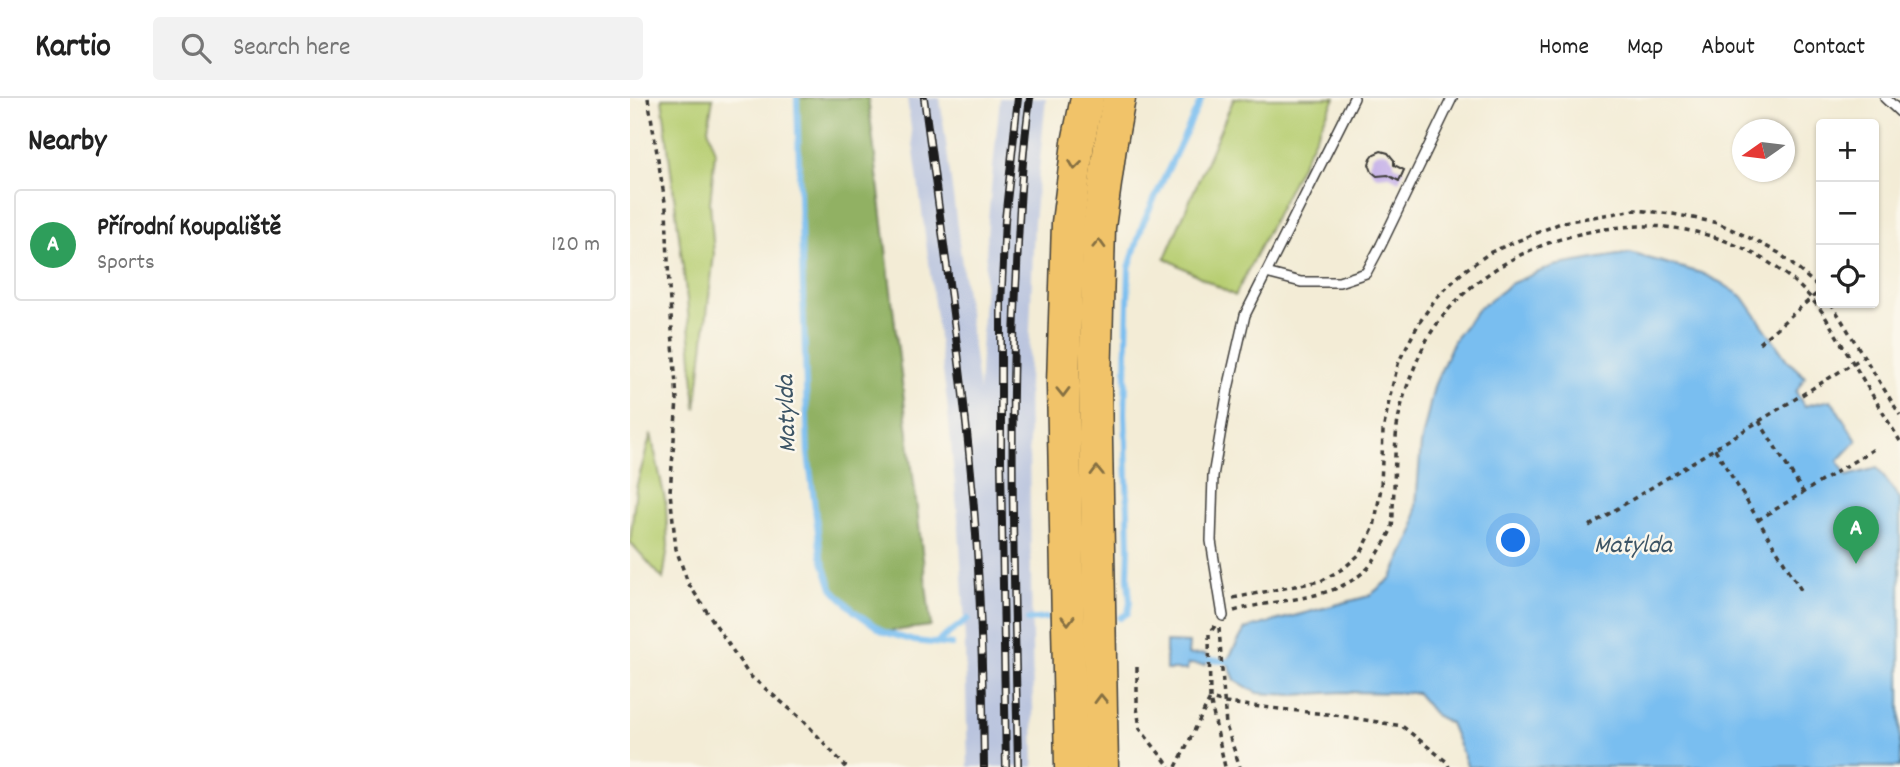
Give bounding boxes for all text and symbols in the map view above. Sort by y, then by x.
search box [153,17,643,80]
text: Kartio [35,25,111,72]
icon: search [177,29,215,67]
text: Search here [233,30,350,67]
text: Home [1539,31,1589,65]
text: Map [1627,31,1663,65]
text: About [1701,31,1755,65]
text: Contact [1793,31,1865,65]
north arrow [1732,119,1795,182]
map controls [1816,119,1879,308]
button: + [1816,119,1879,182]
text: Nearby [28,122,106,165]
one-way arrow [1068,159,1083,171]
button: − [1816,182,1879,245]
text: Přírodní Koupaliště [97,210,281,247]
text: A [47,229,59,262]
text: 120 m [551,229,600,262]
one-way arrow [1091,238,1106,249]
button: locate [1816,245,1879,308]
text: Sports [97,247,155,280]
water label: Matylda [768,373,808,454]
one-way arrow [1056,387,1071,398]
one-way arrow [1089,466,1104,477]
pin: A [1833,506,1879,564]
your location [1496,523,1530,557]
water label: Matylda [1594,528,1674,565]
one-way arrow [1060,615,1076,625]
one-way arrow [1093,693,1109,704]

